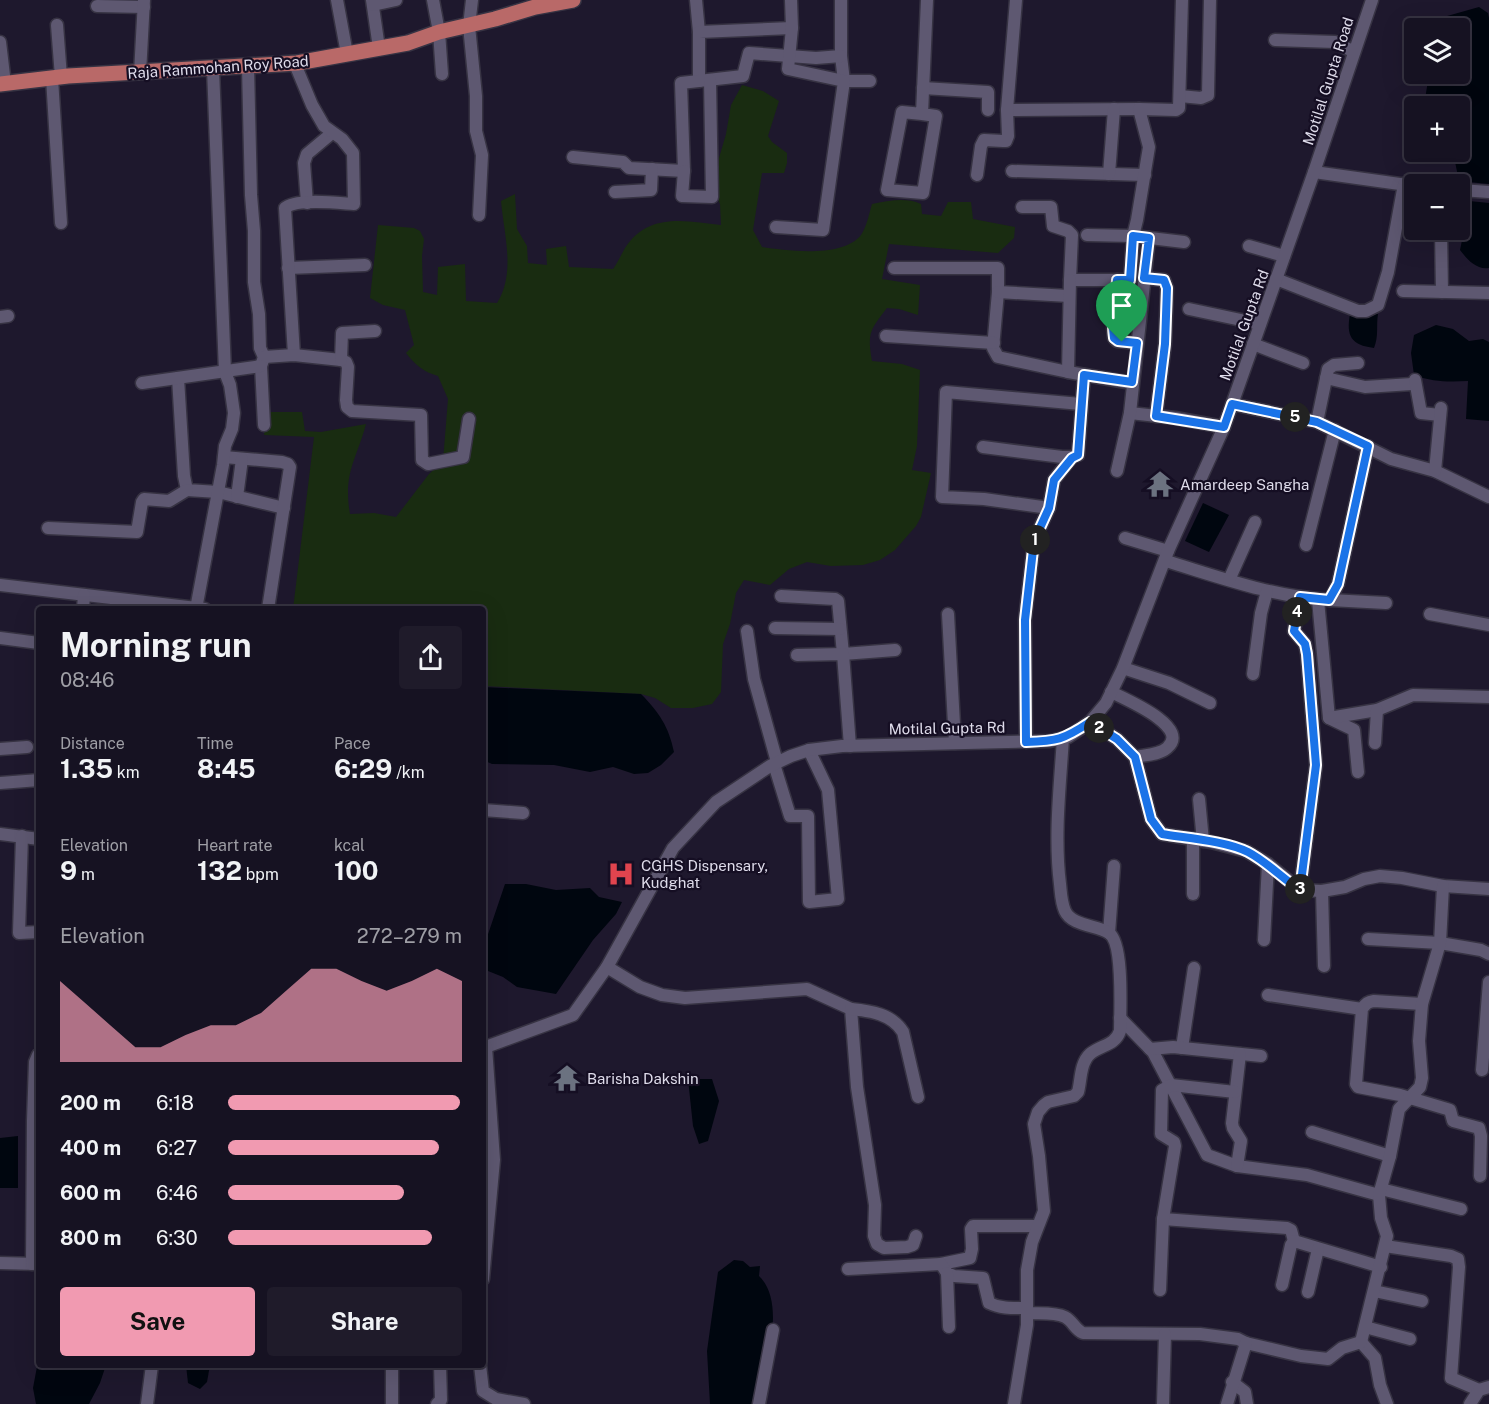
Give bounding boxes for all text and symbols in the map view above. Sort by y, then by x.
street label: Motilal Gupta Road [1299,15,1357,147]
map controls [1404,18,1470,240]
button: layers [1404,18,1470,84]
street label: Raja Rammohan Roy Road [127,52,309,82]
button: + [1404,96,1470,162]
button: − [1404,174,1470,240]
street label: Motilal Gupta Rd [1216,267,1272,383]
pin [1096,280,1147,342]
icon: arrive [1105,289,1138,322]
pin: 5 [1280,402,1310,432]
text: 5 [1290,407,1300,426]
temple icon: Amardeep Sangha [1145,469,1175,499]
place label: Amardeep Sangha [1180,476,1309,493]
pin: 1 [1020,525,1050,555]
text: 1 [1032,530,1038,549]
pin: 4 [1282,597,1312,627]
text: 4 [1292,602,1302,621]
text: Morning run [60,626,252,664]
button: share [399,626,462,689]
text: 08:46 [60,668,114,692]
pin: 2 [1084,713,1114,743]
street label: Motilal Gupta Rd [888,718,1006,738]
text: 2 [1094,718,1104,737]
text: Distance [60,734,125,753]
text: Time [197,734,233,753]
text: Pace [334,734,371,753]
text: 1.35 [60,753,113,784]
text: 8:45 [197,753,256,784]
text: 6:29 [334,753,392,784]
text: km [113,763,140,782]
text: /km [392,763,425,782]
text: Elevation [60,836,128,855]
text: Heart rate [197,836,273,855]
text: kcal [334,836,365,855]
text: 9 [60,855,77,886]
text: 132 [197,855,242,886]
text: 100 [334,855,379,886]
place label: CGHS Dispensary, Kudghat [641,857,768,891]
hospital icon: CGHS Dispensary, Kudghat [606,859,636,889]
text: m [77,865,95,884]
text: bpm [242,865,279,884]
pin: 3 [1285,874,1315,904]
text: 3 [1295,879,1305,898]
text: Elevation [60,924,145,948]
text: 272–279 m [357,924,462,948]
temple icon: Barisha Dakshin [552,1063,582,1093]
place label: Barisha Dakshin [587,1070,699,1087]
text: 200 m [60,1091,121,1115]
text: 6:18 [156,1091,194,1115]
text: 400 m [60,1136,121,1160]
text: 6:27 [156,1136,197,1160]
text: 600 m [60,1181,121,1205]
text: 6:46 [156,1181,198,1205]
text: 800 m [60,1226,122,1250]
text: 6:30 [156,1226,198,1250]
button: Save [60,1287,255,1356]
button: Share [267,1287,462,1356]

